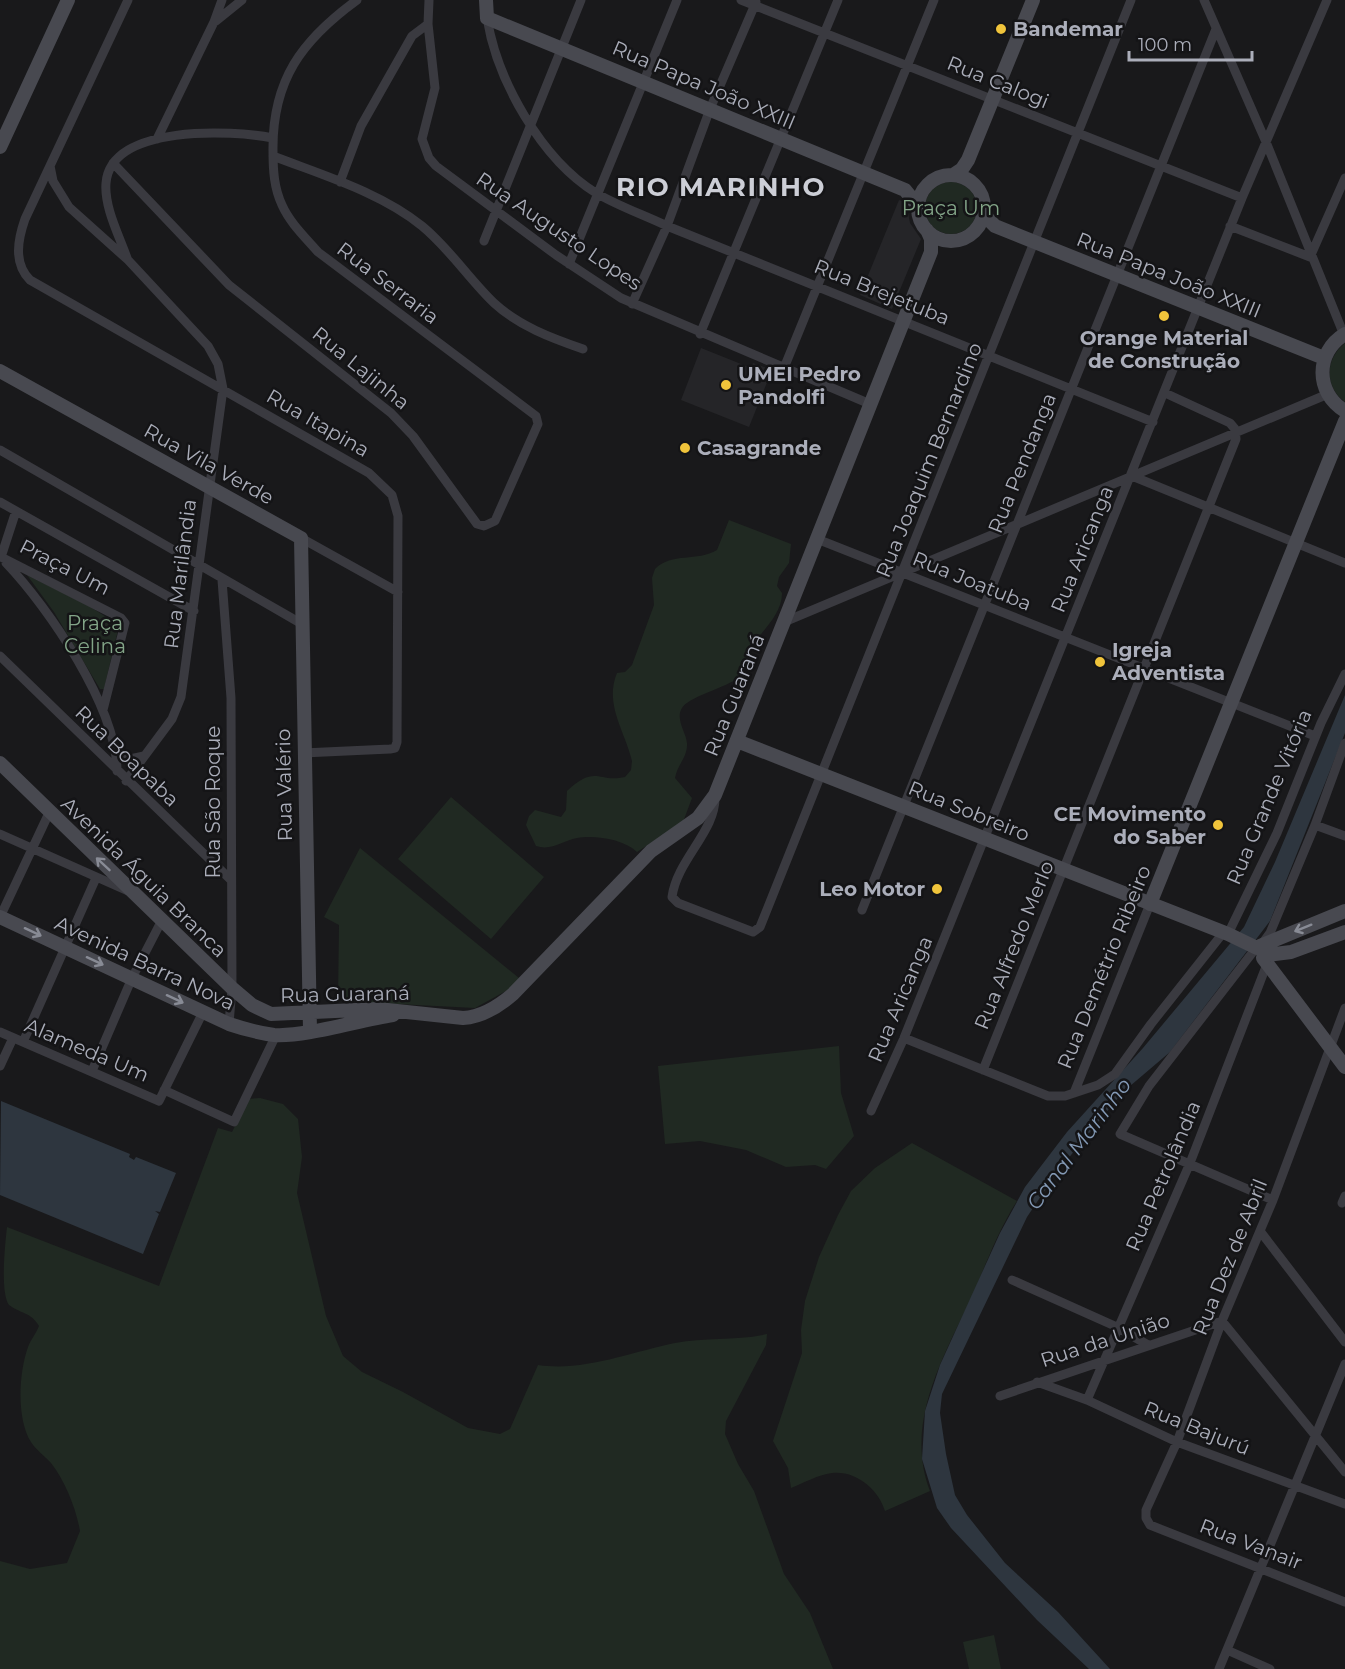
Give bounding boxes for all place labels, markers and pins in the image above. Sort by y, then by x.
place label: Bandemar [1013,17,1123,41]
marker: Bandemar [994,22,1008,36]
marker: Orange Material de Construção [1157,309,1171,323]
place label: Orange Material de Construção [1080,326,1248,373]
place label: UMEI Pedro Pandolfi [738,362,861,409]
marker: UMEI Pedro Pandolfi [719,378,733,392]
place label: Casagrande [697,436,821,460]
marker: Casagrande [678,441,692,455]
place label: Igreja Adventista [1111,638,1225,685]
marker: Igreja Adventista [1093,655,1107,669]
place label: CE Movimento do Saber [1054,802,1206,849]
marker: CE Movimento do Saber [1211,818,1225,832]
place label: Leo Motor [819,877,925,901]
marker: Leo Motor [930,882,944,896]

